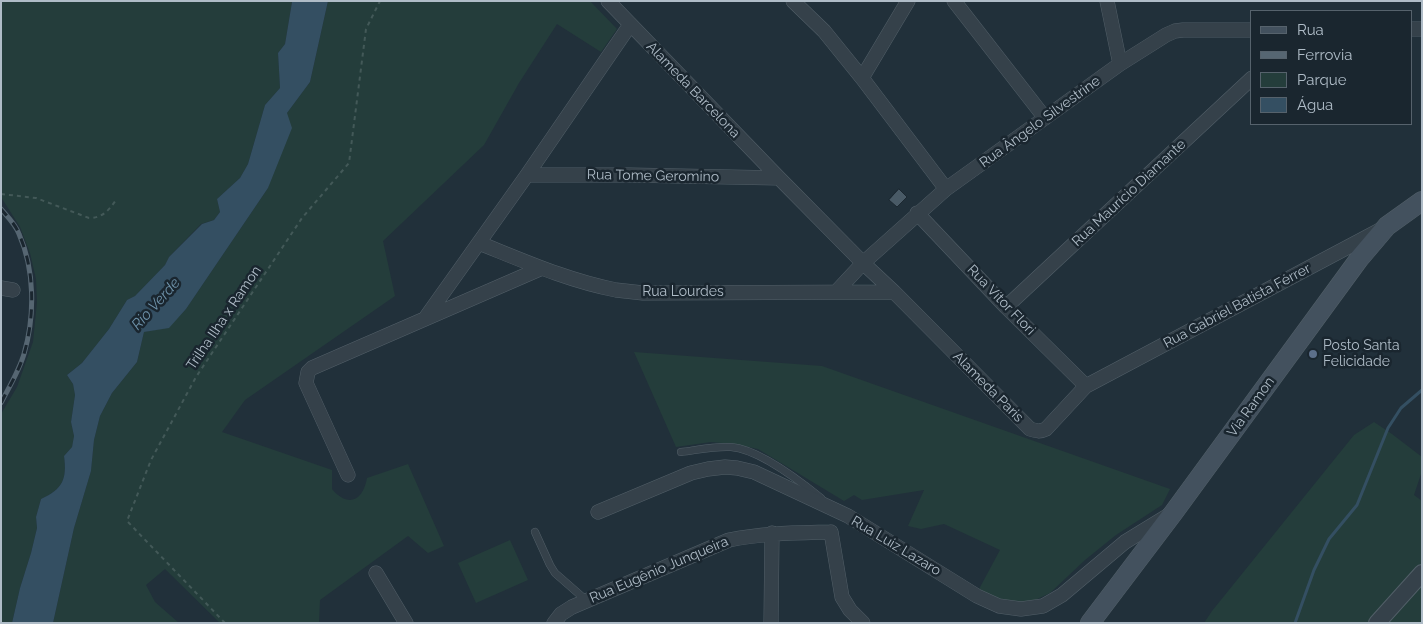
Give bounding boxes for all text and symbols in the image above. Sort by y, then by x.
legend [1250,10,1413,125]
text: Rua [1297,21,1324,39]
street label: Alameda Barcelona [643,38,743,142]
text: Ferrovia [1297,46,1353,64]
text: Parque [1297,71,1346,89]
street label: Rua Ângelo Silvestrine [976,73,1104,171]
text: Água [1297,96,1333,114]
street label: Rua Maurício Diamante [1069,136,1189,250]
street label: Rua Tome Geromino [587,166,719,186]
street label: Rua Gabriel Batista Férrer [1160,260,1314,352]
street label: Rua Vítor Flori [963,261,1039,339]
street label: Trilha Ilha x Ramon [183,263,265,373]
water label: Rio Verde [128,274,184,334]
street label: Rua Lourdes [642,284,724,300]
place label: Posto Santa Felicidade [1323,338,1400,371]
street label: Alameda Paris [949,348,1027,426]
marker: Posto Santa Felicidade [1307,348,1319,360]
street label: Via Ramon [1224,374,1278,440]
street label: Rua Luiz Lazaro [848,513,944,579]
street label: Rua Eugênio Junqueira [587,533,731,607]

